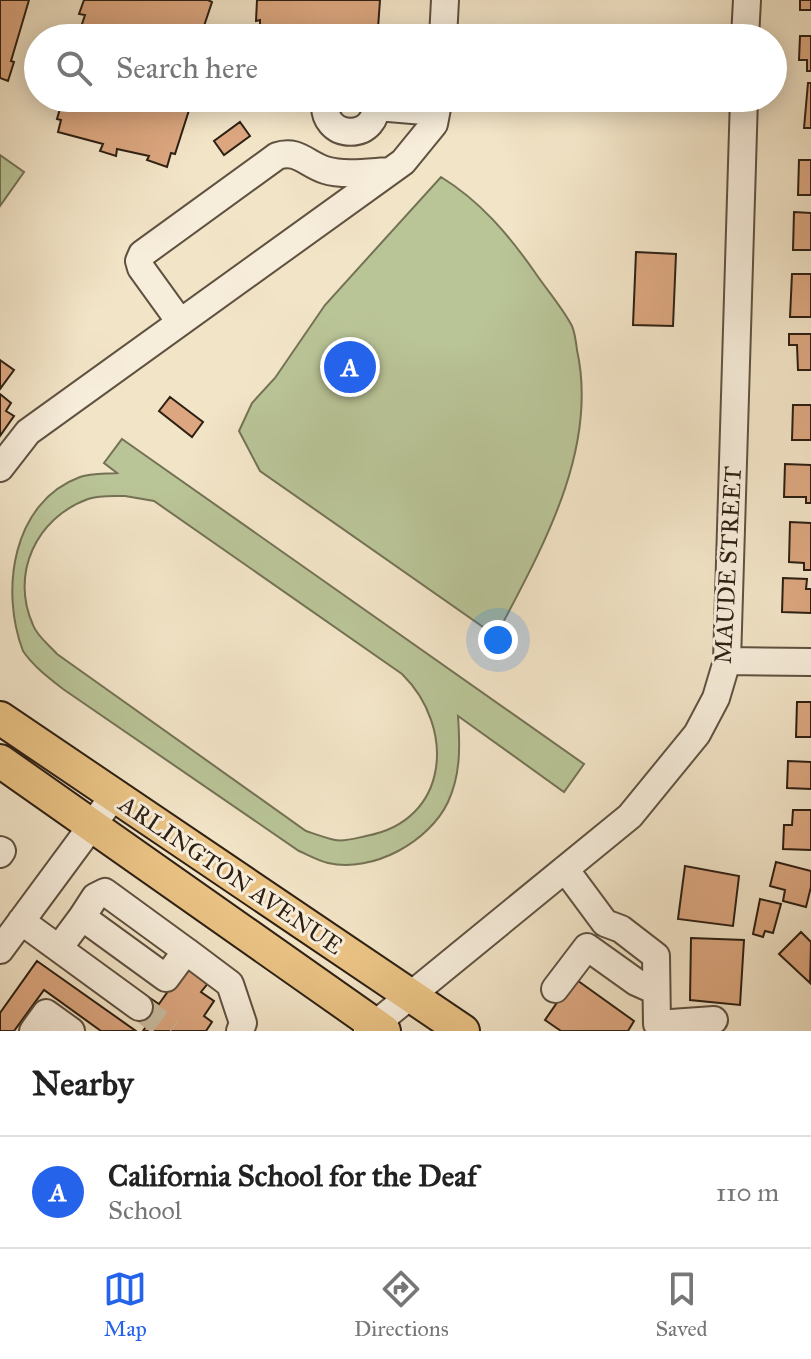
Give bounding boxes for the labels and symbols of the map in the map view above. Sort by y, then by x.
pin: A [324,337,376,397]
street label: MAUDE STREET [708,465,748,665]
your location [478,620,518,660]
street label: ARLINGTON AVENUE [113,788,349,961]

